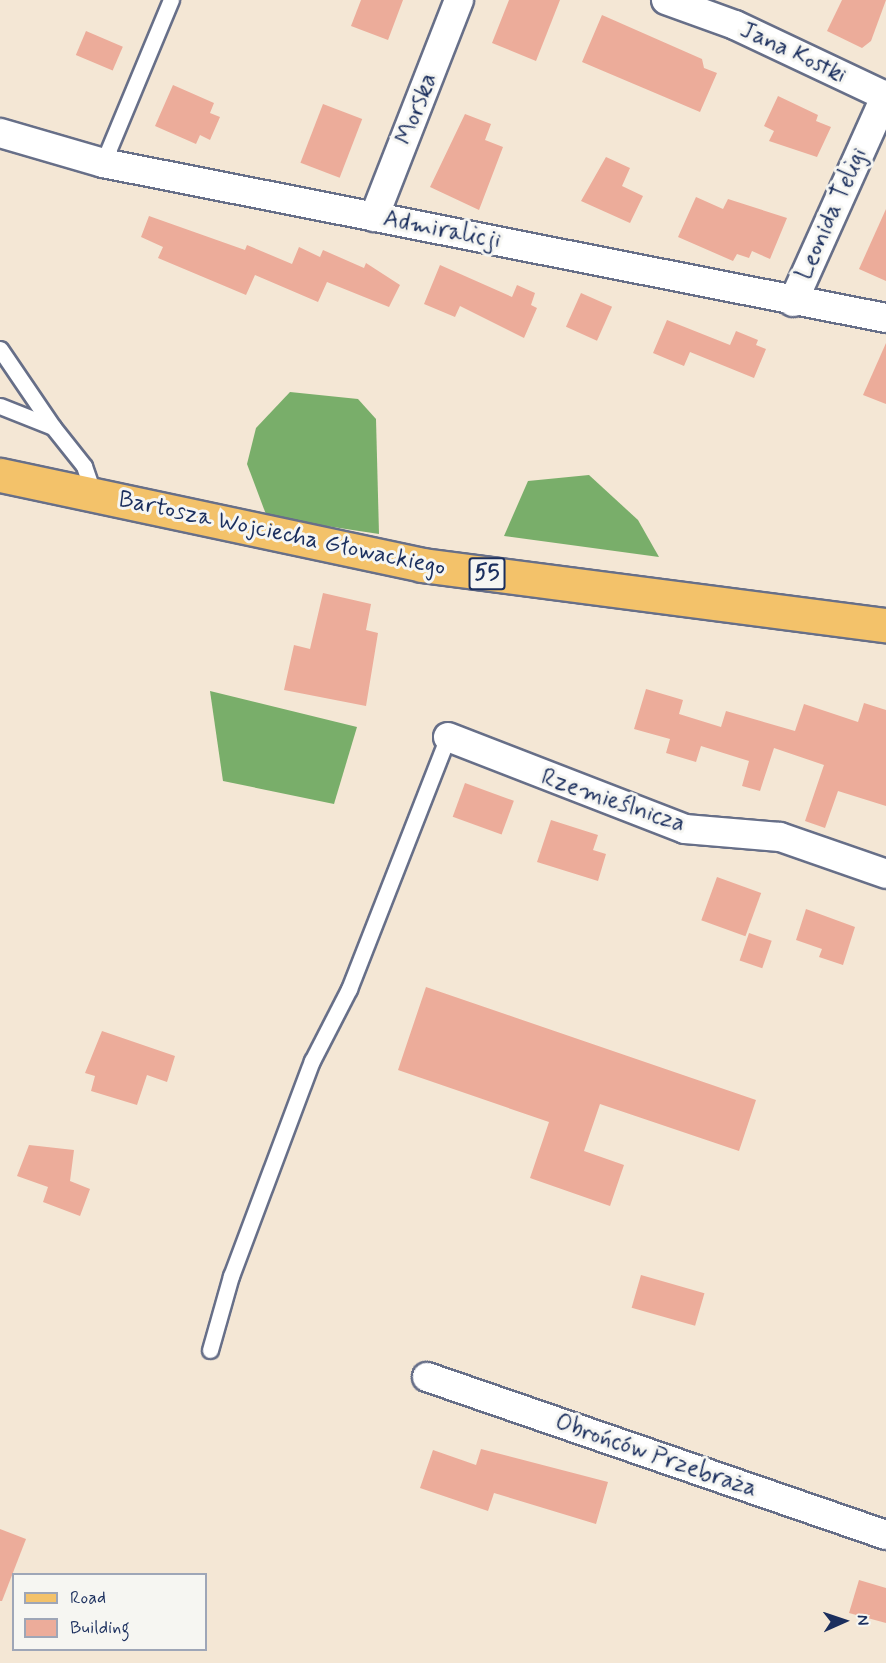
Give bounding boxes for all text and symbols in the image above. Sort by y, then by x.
street label: Jana Kostki [733,15,853,91]
street label: Morska [390,69,444,149]
street label: Leonida Teligi [791,145,873,283]
street label: Admiralicji [381,204,503,256]
street label: Bartosza Wojciecha Głowackiego [115,485,449,583]
road number: 55 [468,555,506,593]
street label: Rzemieślnicza [537,763,689,839]
street label: Obrońców Przebraża [553,1409,759,1503]
legend [12,1573,207,1651]
text: Road [70,1586,106,1610]
north arrow [814,1591,874,1651]
text: N [852,1614,873,1626]
text: Building [70,1616,130,1640]

